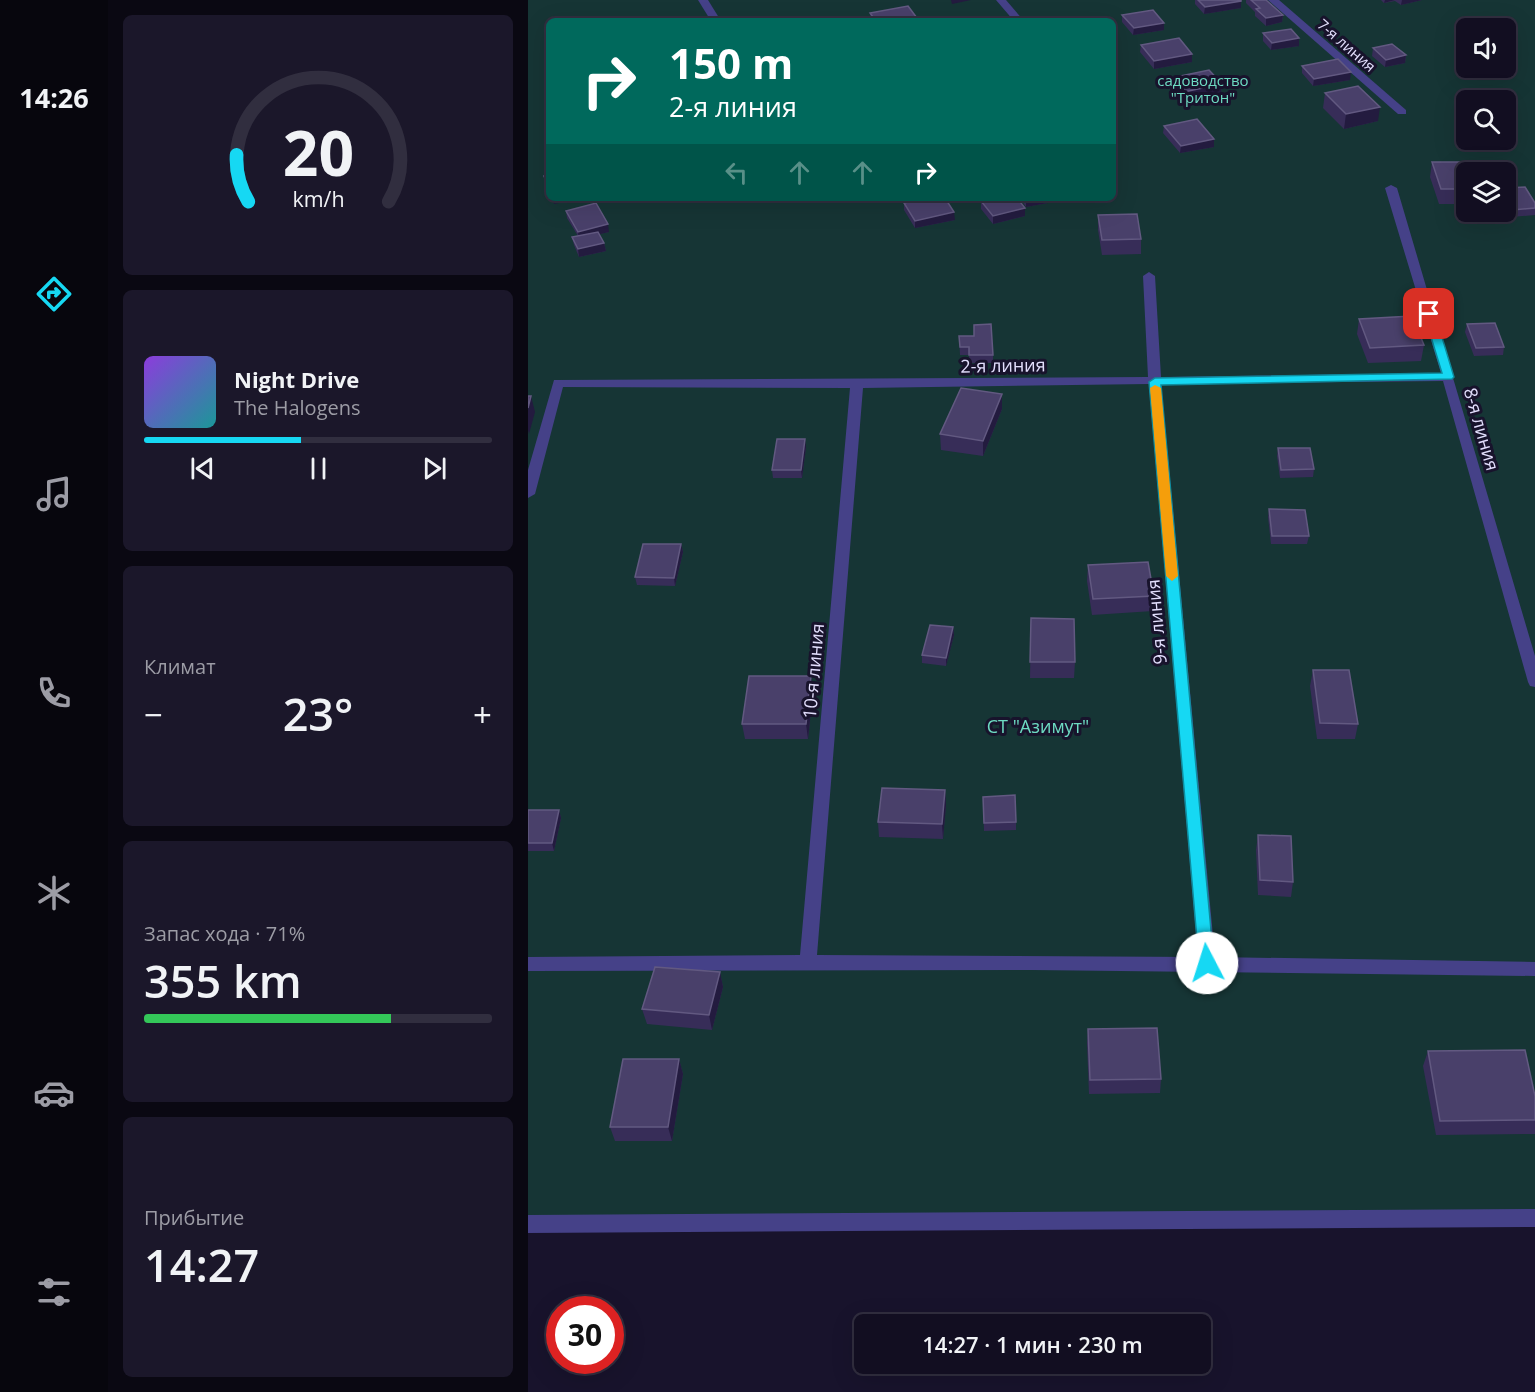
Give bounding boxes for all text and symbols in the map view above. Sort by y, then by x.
street label: 7-я линия [1314,14,1380,76]
map controls [1456,18,1516,222]
button: sound [1456,18,1516,78]
text: 150 m [669,34,793,91]
icon: right [570,42,648,120]
park label: садоводство "Тритон" [1157,70,1249,107]
text: 14:26 [19,79,89,116]
text: 2-я линия [669,88,797,125]
button: search [1456,90,1516,150]
text: 20 [282,109,354,194]
icon: left [720,156,753,189]
icon: ahead [783,156,816,189]
icon: ahead [846,156,879,189]
icon: right [909,156,942,189]
button: layers [1456,162,1516,222]
text: km/h [292,185,344,214]
icon: directions [33,273,75,315]
pin [1403,288,1454,339]
icon: arrive [1412,297,1445,330]
street label: 2-я линия [960,352,1046,378]
text: Night Drive [234,364,359,394]
street label: 8-я линия [1459,385,1505,473]
text: The Halogens [234,394,361,421]
icon: previous [186,452,219,485]
icon: pause [302,452,335,485]
icon: next [418,452,451,485]
icon: music [33,473,75,515]
street label: 9-я линия [1140,578,1172,666]
street label: 10-я линия [797,622,829,720]
text: Климат [144,653,216,680]
icon: phone [33,672,75,714]
text: 23° [283,683,353,744]
text: − [144,692,163,737]
text: + [473,692,492,737]
park label: СТ "Азимут" [987,714,1089,738]
icon: climate [33,872,75,914]
text: Запас хода · 71% [144,920,305,947]
position arrow [1175,931,1239,995]
text: 355 km [144,950,302,1011]
icon: car [33,1072,75,1114]
text: Прибытие [144,1204,244,1231]
text: 14:27 [144,1234,259,1295]
icon: filters [33,1271,75,1313]
speed limit sign: 30 [546,1296,624,1374]
text: 14:27 · 1 мин · 230 m [922,1329,1143,1359]

